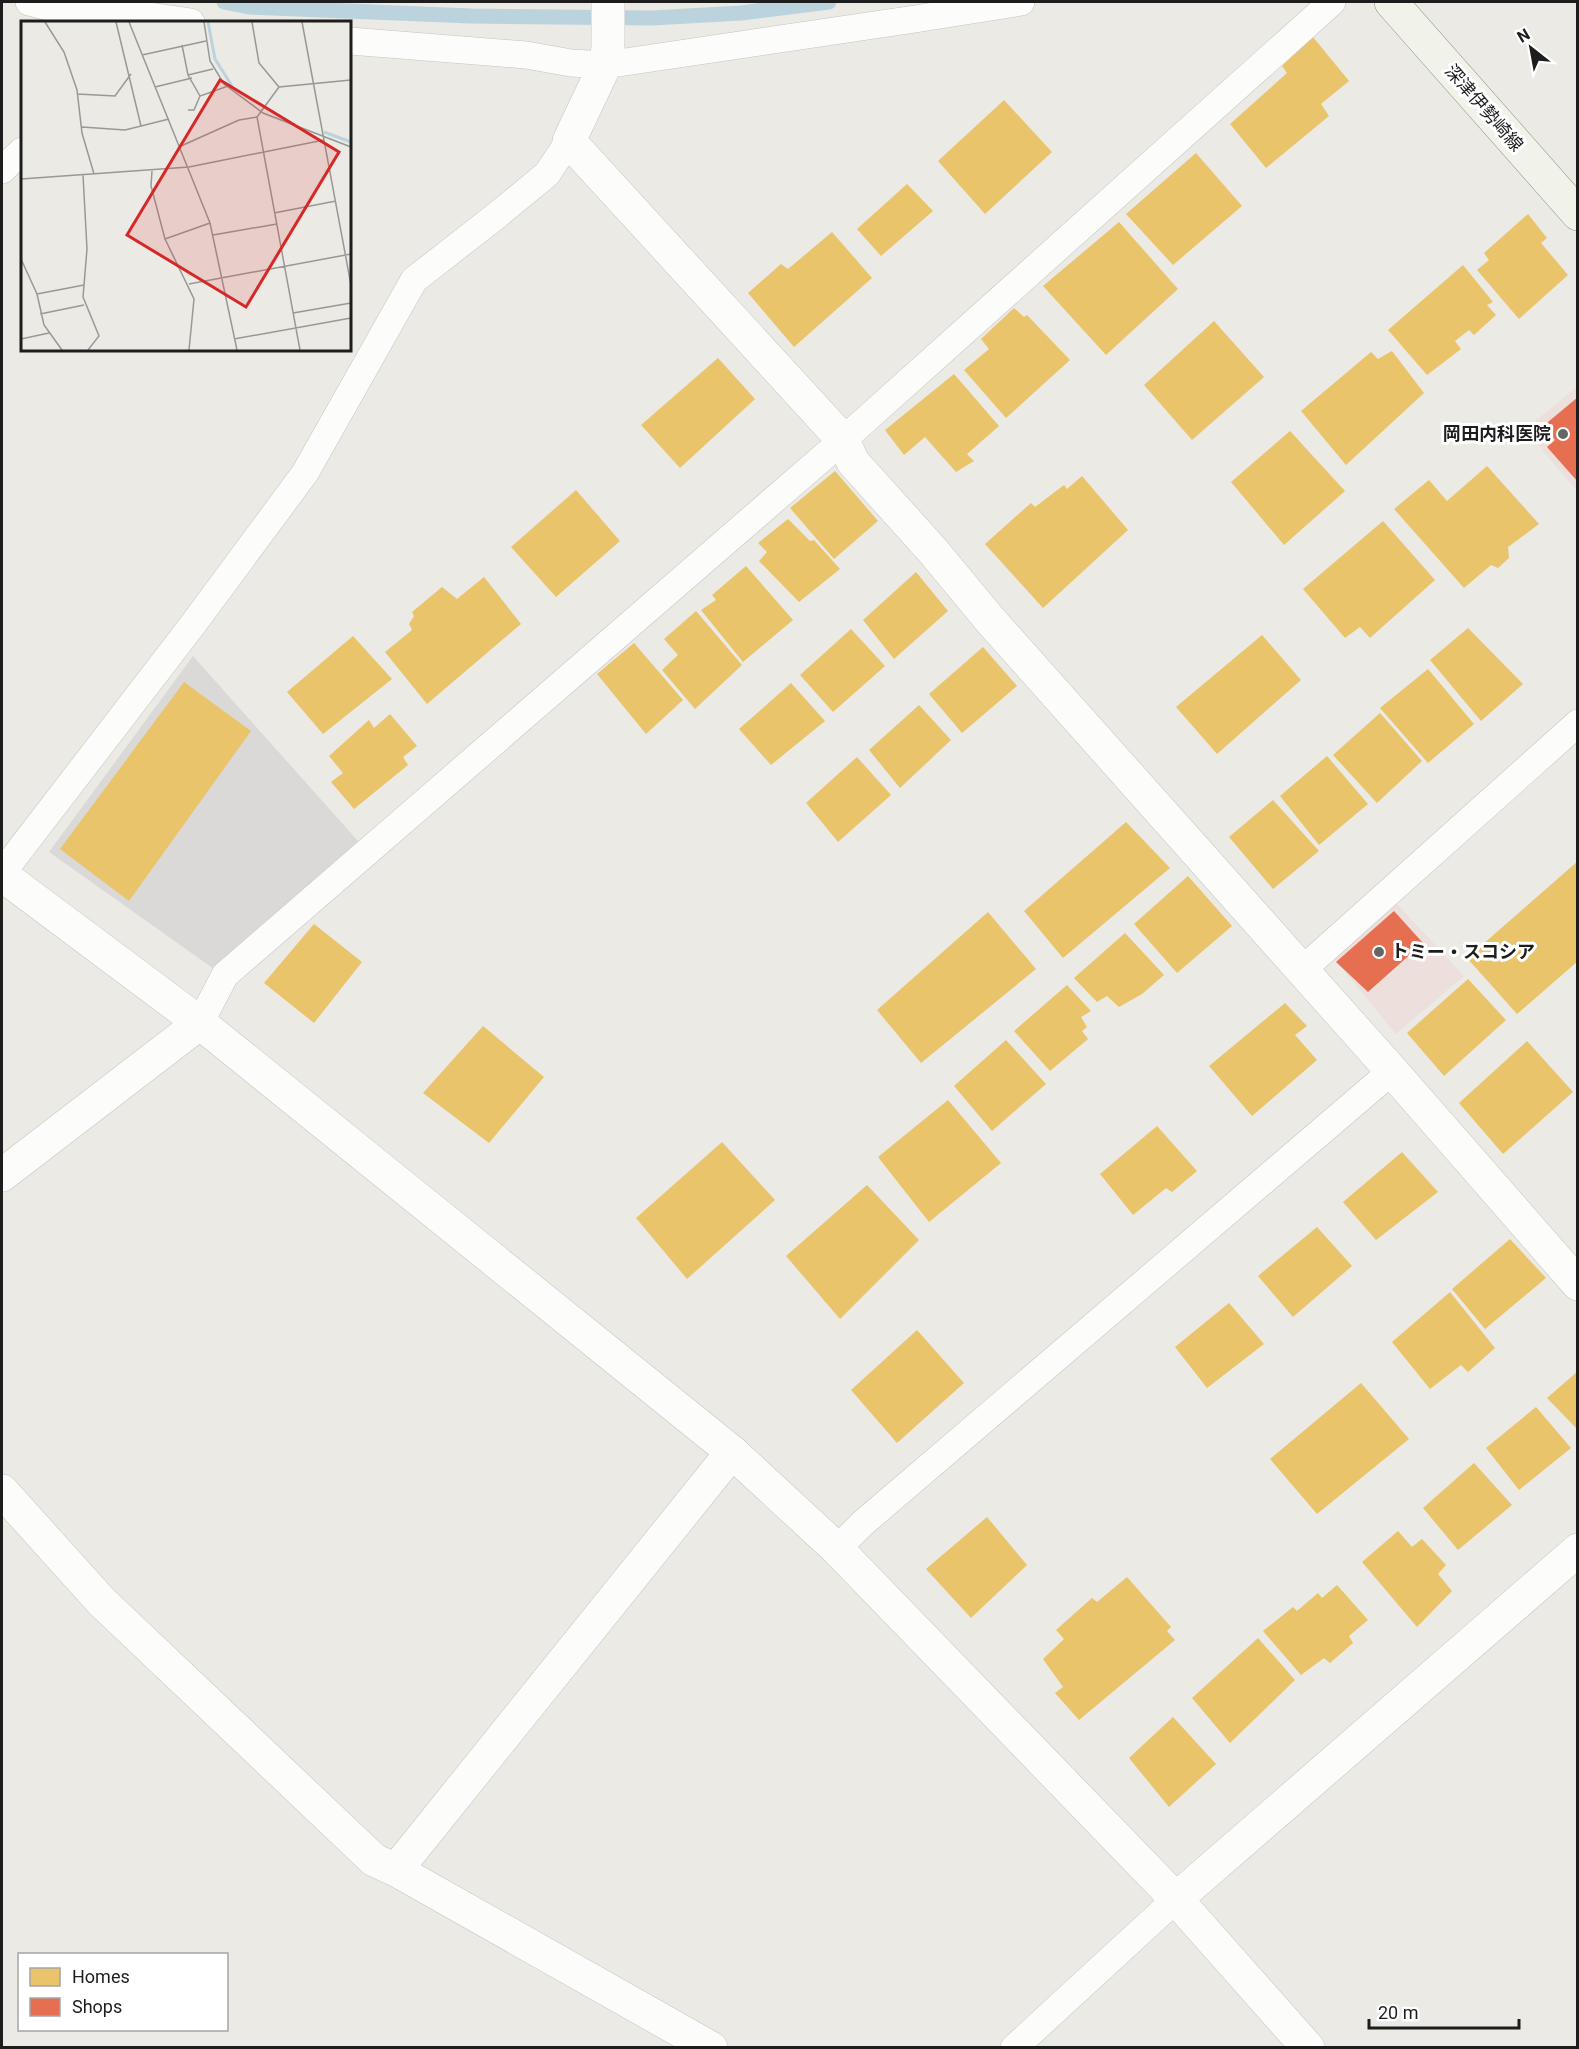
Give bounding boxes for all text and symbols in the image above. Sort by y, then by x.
north arrow [1501,18,1561,78]
inset map [21,21,351,351]
text: N [1514,25,1533,47]
street label: 深津伊勢崎線 [1441,60,1528,155]
place label: 岡田内科医院 [1443,423,1551,444]
marker: 岡田内科医院 [1556,427,1570,441]
place label: トミー・スコシア [1391,941,1535,962]
marker: トミー・スコシア [1372,945,1386,959]
legend [18,1953,228,2031]
text: Homes [72,1966,130,1987]
scale bar [1369,1992,1519,2030]
text: Shops [72,1996,122,2017]
text: 20 m [1378,2002,1418,2023]

